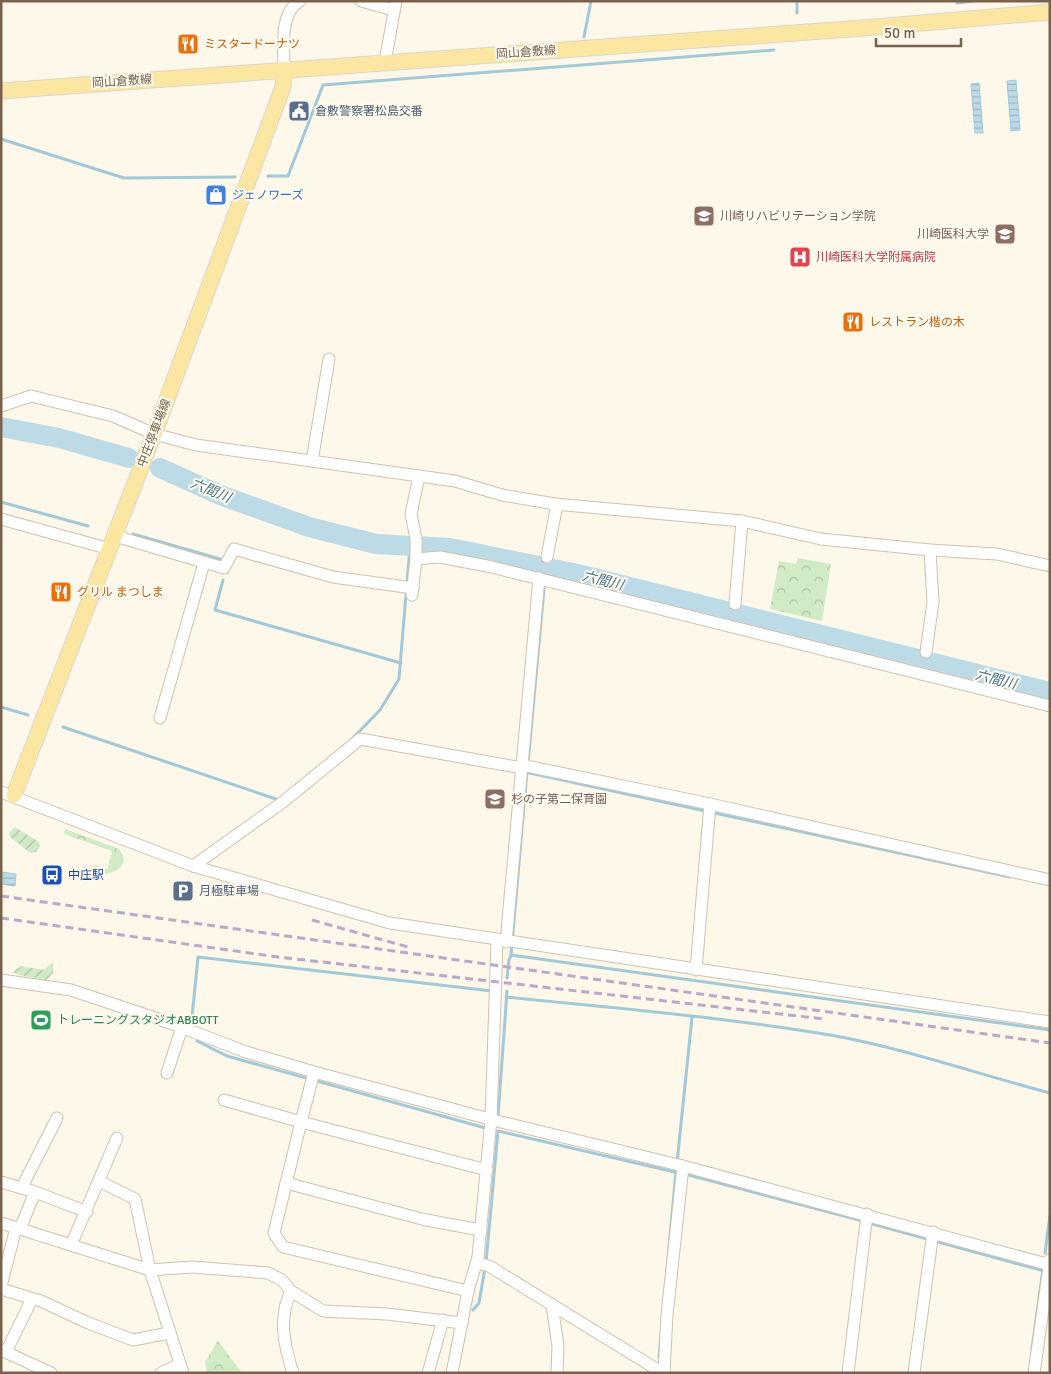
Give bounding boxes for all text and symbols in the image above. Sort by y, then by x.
scale bar [876,15,961,47]
text: 50 m [884,24,915,42]
restaurant icon: ミスタードーナツ [176,32,200,56]
place label: ミスタードーナツ [204,37,300,52]
street label: 岡山倉敷線 [496,43,556,62]
street label: 岡山倉敷線 [92,72,152,91]
public building icon: 倉敷警察署松島交番 [287,99,311,123]
place label: 倉敷警察署松島交番 [315,104,423,119]
shop icon: ジェノワーズ [204,183,228,207]
place label: ジェノワーズ [232,188,303,203]
school or university icon: 川崎リハビリテーション学院 [692,204,716,228]
place label: 川崎リハビリテーション学院 [720,209,876,224]
school or university icon: 川崎医科大学 [993,222,1017,246]
place label: 川崎医科大学 [917,227,989,242]
hospital icon: 川崎医科大学附属病院 [788,245,812,269]
place label: 川崎医科大学附属病院 [816,250,936,265]
restaurant icon: レストラン楷の木 [841,310,865,334]
place label: レストラン楷の木 [869,315,965,330]
street label: 中庄停車場線 [135,397,174,469]
water label: 六間川 [188,474,235,507]
water label: 六間川 [580,567,627,594]
restaurant icon: グリル まつしま [49,580,73,604]
place label: グリル まつしま [77,585,164,600]
water label: 六間川 [973,666,1020,693]
school or university icon: 杉の子第二保育園 [483,787,507,811]
place label: 杉の子第二保育園 [511,792,607,807]
bus stop icon: 中庄駅 [40,863,64,887]
place label: 中庄駅 [68,868,104,883]
parking icon: 月極駐車場 [171,879,195,903]
place label: 月極駐車場 [199,884,259,899]
sports icon: トレーニングスタジオABBOTT [29,1008,53,1032]
place label: トレーニングスタジオABBOTT [57,1013,219,1028]

